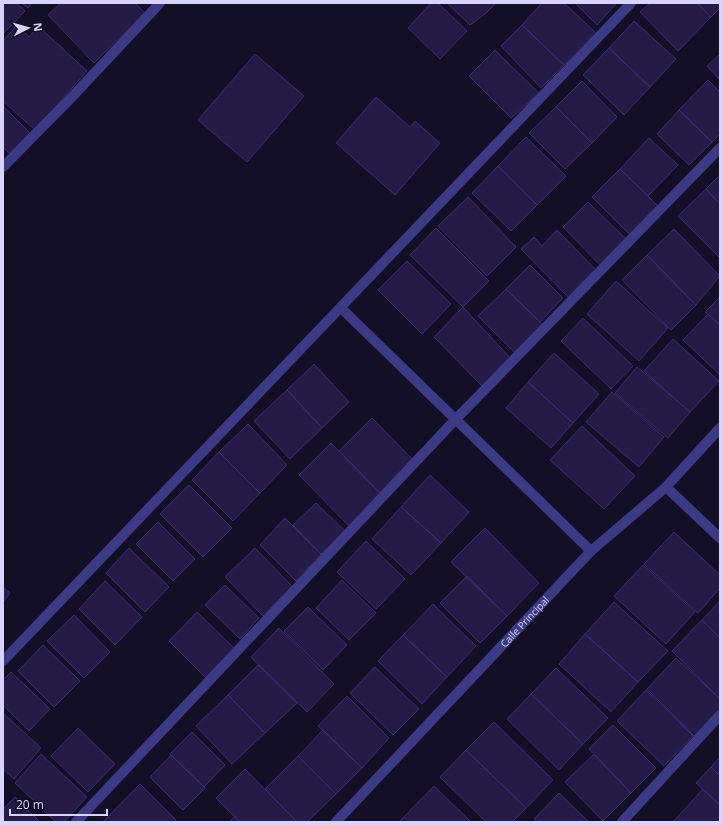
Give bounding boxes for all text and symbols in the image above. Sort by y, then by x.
north arrow [8,8,48,48]
text: N [31,22,46,32]
street label: Calle Principal [497,593,552,650]
scale bar [10,791,107,817]
text: 20 m [16,796,44,813]

